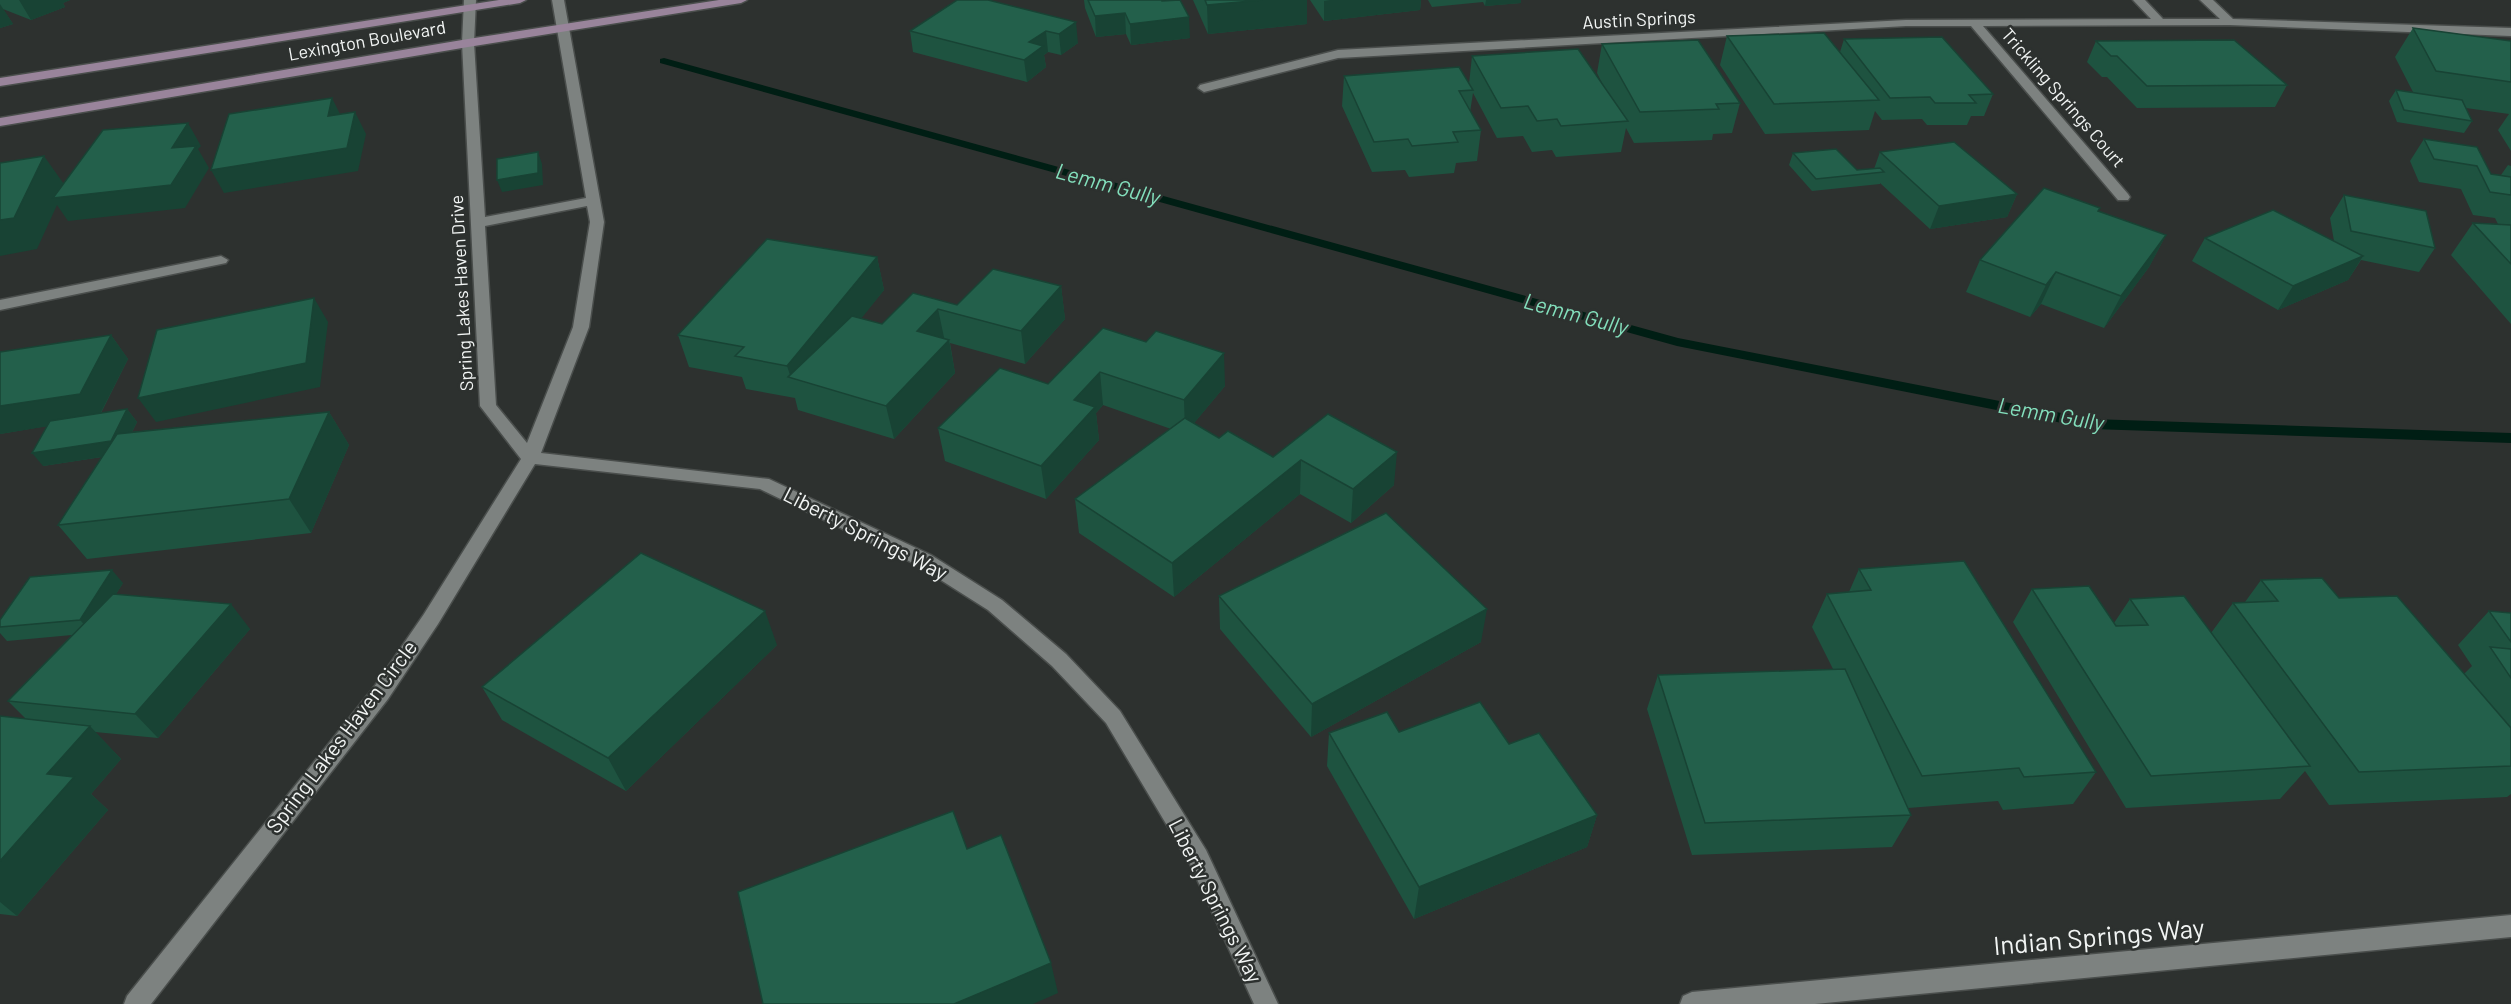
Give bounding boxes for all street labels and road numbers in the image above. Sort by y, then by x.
street label: Austin Springs [1582,5,1696,33]
street label: Lexington Boulevard [286,15,447,65]
street label: Trickling Springs Court [1997,23,2130,171]
street label: Spring Lakes Haven Drive [445,194,477,392]
street label: Liberty Springs Way [780,481,952,585]
street label: Spring Lakes Haven Circle [260,635,421,837]
street label: Liberty Springs Way [1164,814,1269,987]
street label: Indian Springs Way [1992,911,2206,960]

